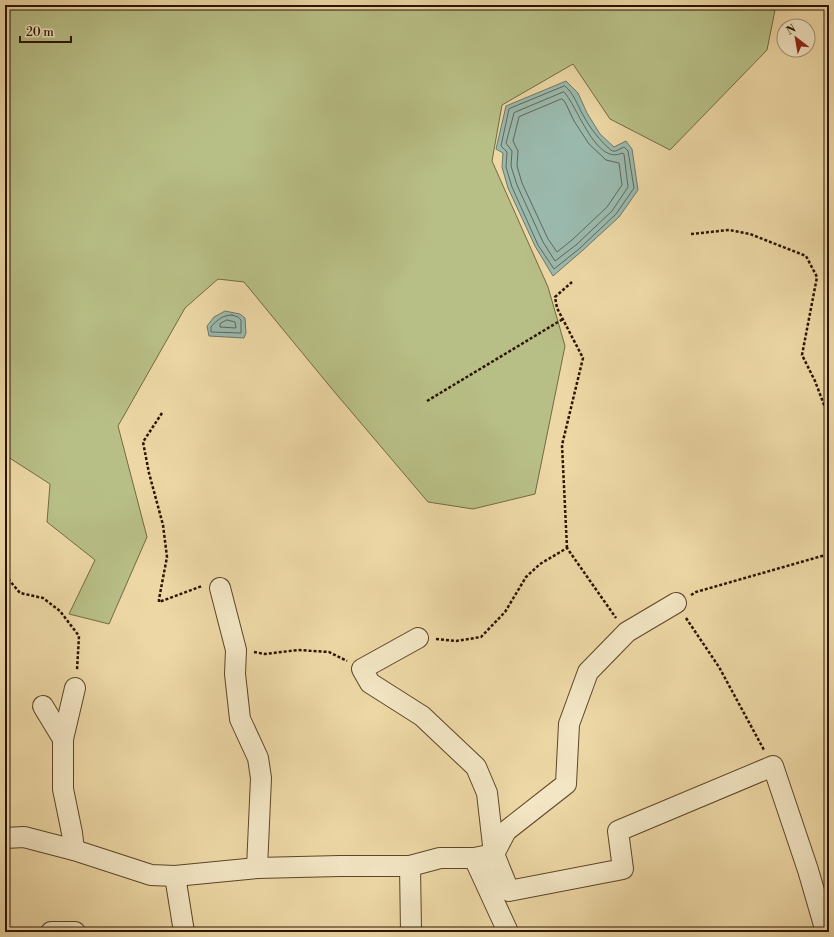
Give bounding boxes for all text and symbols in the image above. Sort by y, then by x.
scale bar [20,18,71,44]
north arrow [776,18,816,58]
text: N [784,22,799,39]
text: 20 m [26,25,54,40]

